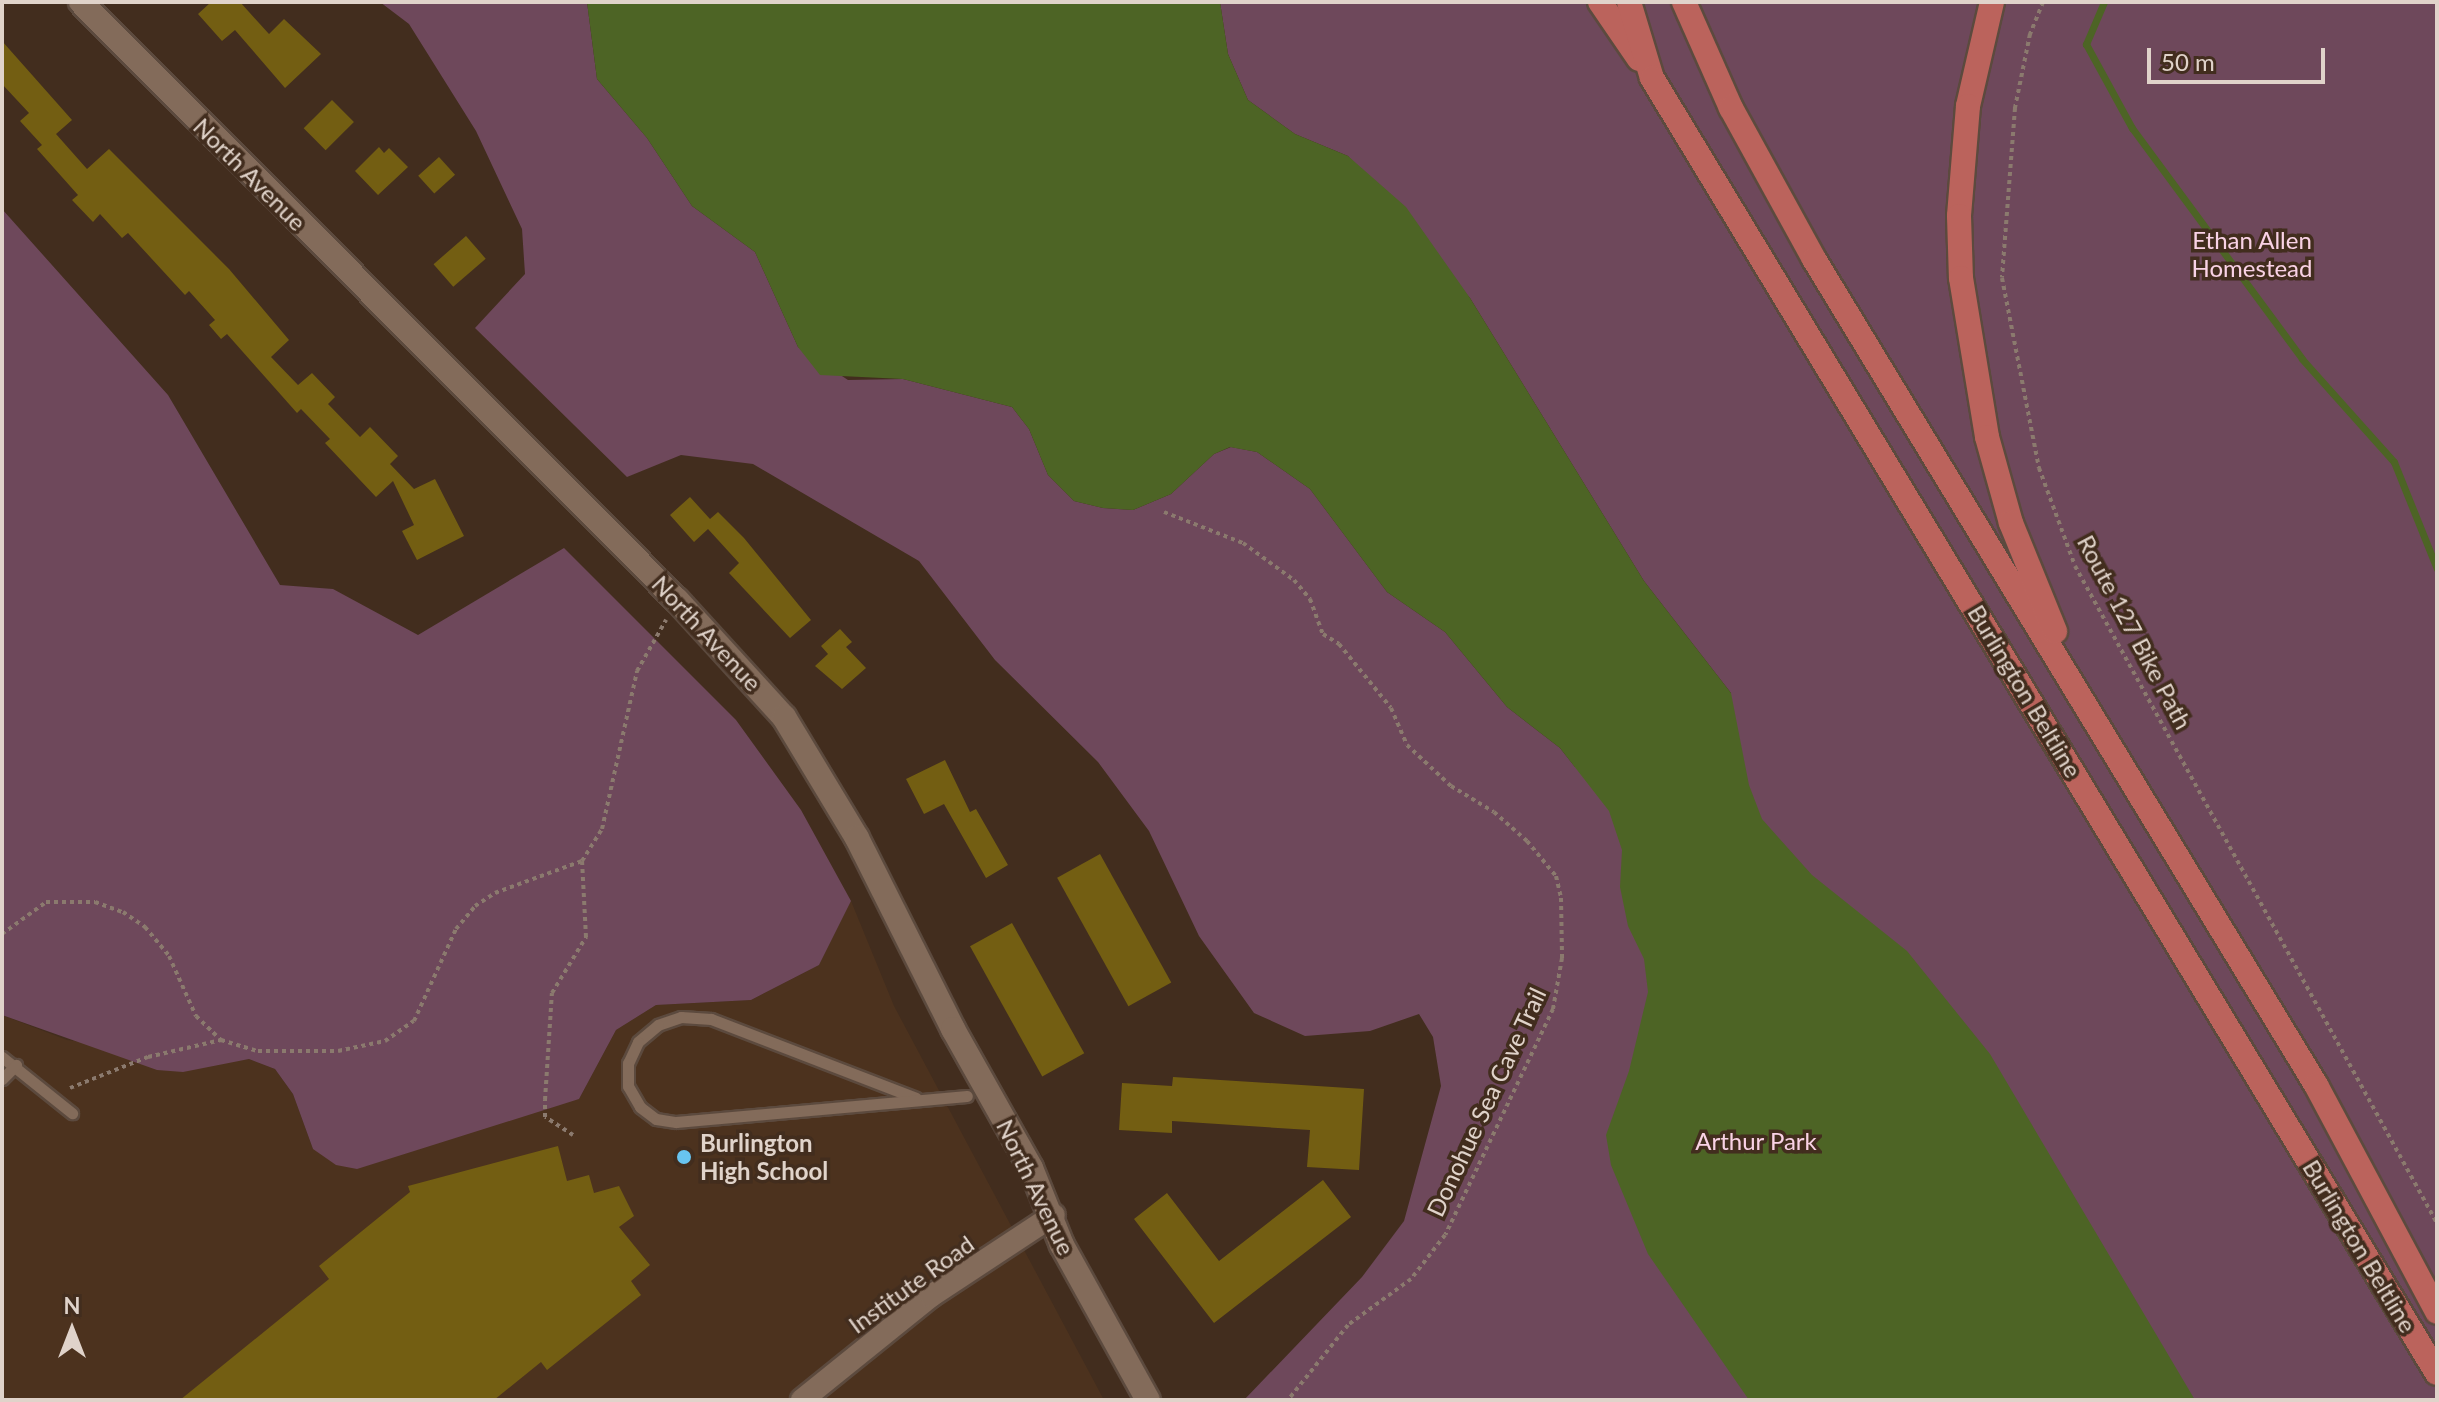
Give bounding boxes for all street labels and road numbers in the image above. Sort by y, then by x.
street label: North Avenue [188,112,312,236]
street label: Route 127 Bike Path [2072,530,2198,734]
street label: North Avenue [646,569,768,697]
street label: Burlington Beltline [1962,600,2088,782]
street label: Donohue Sea Cave Trail [1420,983,1552,1221]
street label: North Avenue [991,1114,1081,1260]
street label: Burlington Beltline [2297,1155,2423,1337]
street label: Institute Road [843,1229,979,1339]

